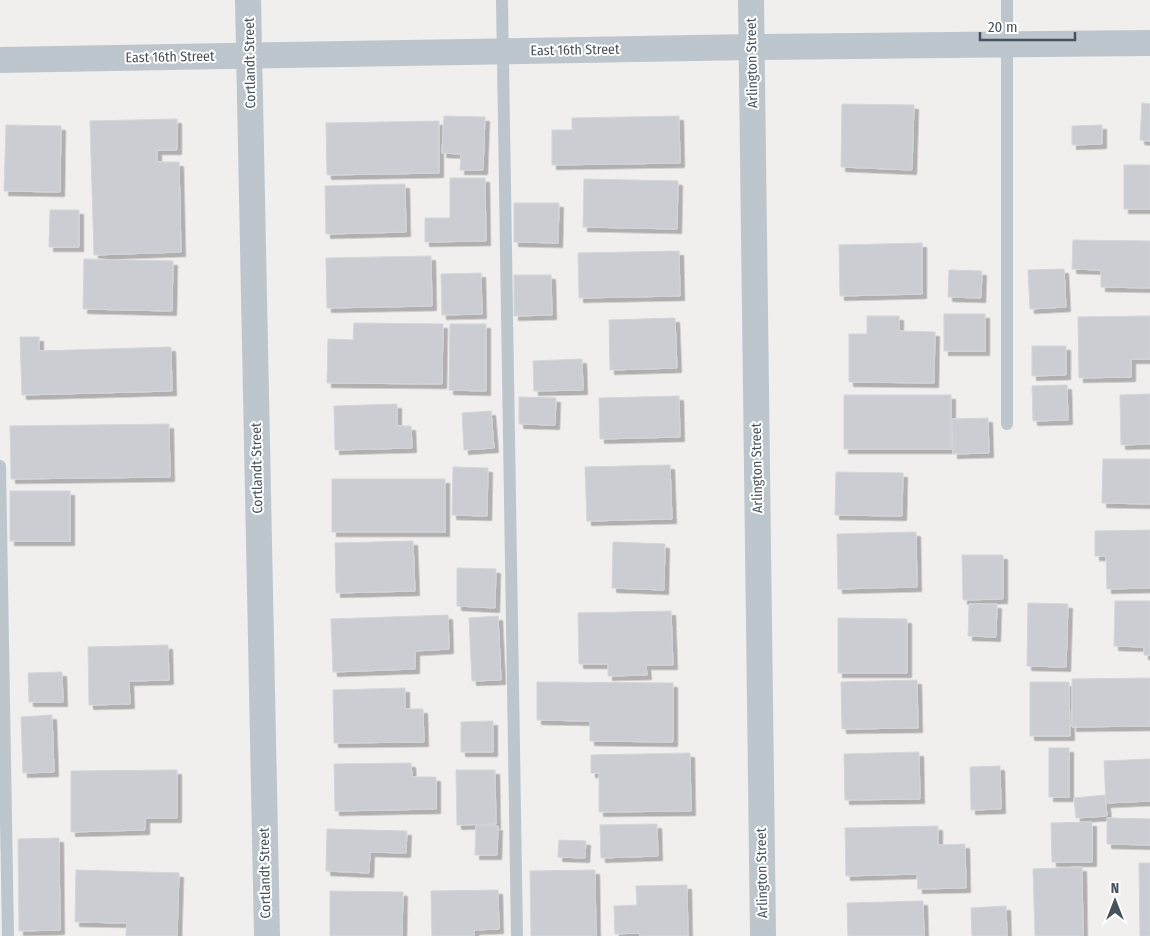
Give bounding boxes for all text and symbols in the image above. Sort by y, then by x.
scale bar [980,10,1075,42]
street label: Cortlandt Street [241,17,259,109]
street label: Arlington Street [743,17,761,108]
text: 20 m [988,18,1018,36]
street label: East 16th Street [530,41,620,59]
street label: East 16th Street [125,48,215,66]
street label: Cortlandt Street [248,422,266,514]
street label: Arlington Street [748,422,766,513]
street label: Cortlandt Street [256,827,274,919]
street label: Arlington Street [753,827,771,918]
north arrow [1090,876,1140,926]
text: N [1111,880,1119,897]

